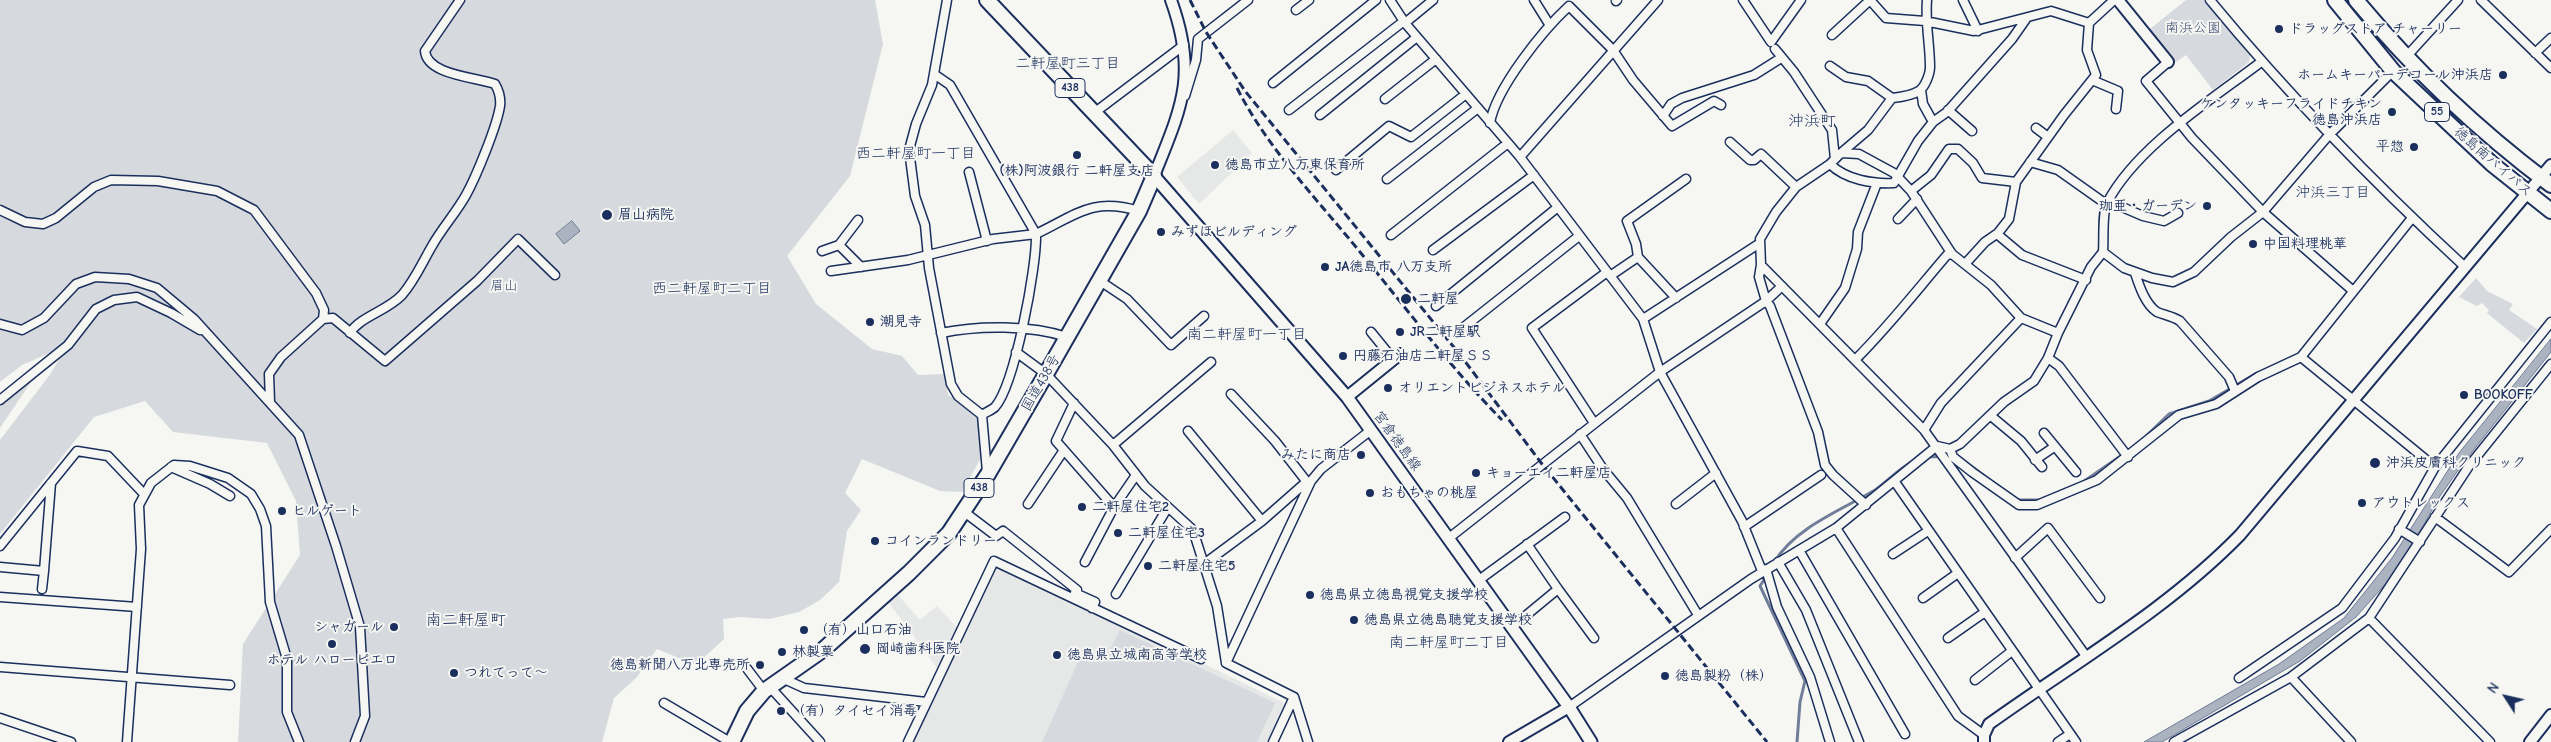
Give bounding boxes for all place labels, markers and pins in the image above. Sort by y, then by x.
place label: ドラッグストア チャーリー [2289,21,2462,37]
marker: ドラッグストア チャーリー [2273,23,2285,35]
place label: ホームキーパーデコール沖浜店 [2297,67,2493,83]
marker: ホームキーパーデコール沖浜店 [2497,69,2509,81]
place label: ケンタッキーフライドチキン 徳島沖浜店 [2200,96,2382,128]
marker: ケンタッキーフライドチキン 徳島沖浜店 [2386,106,2398,118]
place label: 平惣 [2376,139,2404,155]
marker: 平惣 [2408,141,2420,153]
marker: (株)阿波銀行 二軒屋支店 [1071,149,1083,161]
place label: 徳島市立八万東保育所 [1225,157,1365,173]
marker: 徳島市立八万東保育所 [1209,159,1221,171]
place label: (株)阿波銀行 二軒屋支店 [1000,163,1154,179]
place label: 珈亜・ガーデン [2099,198,2197,214]
marker: 珈亜・ガーデン [2201,200,2213,212]
place label: 眉山病院 [618,207,674,223]
marker: 眉山病院 [600,208,614,222]
place label: みずほビルディング [1171,224,1297,240]
marker: みずほビルディング [1155,226,1167,238]
place label: 中国料理桃華 [2263,236,2347,252]
marker: 中国料理桃華 [2247,238,2259,250]
place label: JA徳島市 八万支所 [1335,259,1452,275]
marker: JA徳島市 八万支所 [1319,261,1331,273]
place label: 二軒屋 [1417,291,1459,307]
marker: 二軒屋 [1399,292,1413,306]
place label: 潮見寺 [880,314,922,330]
marker: 潮見寺 [864,316,876,328]
place label: JR二軒屋駅 [1410,324,1481,340]
marker: JR二軒屋駅 [1394,326,1406,338]
place label: 円藤石油店二軒屋ＳＳ [1353,348,1493,364]
marker: 円藤石油店二軒屋ＳＳ [1337,350,1349,362]
place label: オリエントビジネスホテル [1398,380,1566,396]
marker: オリエントビジネスホテル [1382,382,1394,394]
place label: BOOKOFF [2474,387,2533,403]
marker: BOOKOFF [2458,389,2470,401]
place label: みたに商店 [1281,447,1351,463]
marker: みたに商店 [1355,449,1367,461]
place label: 沖浜皮膚科クリニック [2386,455,2526,471]
marker: 沖浜皮膚科クリニック [2368,456,2382,470]
place label: キョーエイ二軒屋店 [1486,465,1611,481]
marker: キョーエイ二軒屋店 [1470,467,1482,479]
place label: おもちゃの桃屋 [1380,485,1478,501]
marker: おもちゃの桃屋 [1364,487,1376,499]
place label: アウトレックス [2372,495,2470,511]
marker: アウトレックス [2356,497,2368,509]
place label: 二軒屋住宅2 [1092,499,1169,515]
marker: 二軒屋住宅2 [1076,501,1088,513]
place label: ヒルゲート [292,503,362,519]
marker: ヒルゲート [276,505,288,517]
place label: 二軒屋住宅3 [1128,525,1205,541]
marker: 二軒屋住宅3 [1112,527,1124,539]
place label: コインランドリー [885,533,997,549]
marker: コインランドリー [869,535,881,547]
place label: 二軒屋住宅5 [1158,558,1235,574]
marker: 二軒屋住宅5 [1142,560,1154,572]
place label: 徳島県立徳島視覚支援学校 [1320,587,1488,603]
marker: 徳島県立徳島視覚支援学校 [1304,589,1316,601]
place label: 徳島県立徳島聴覚支援学校 [1364,612,1532,628]
marker: 徳島県立徳島聴覚支援学校 [1348,614,1360,626]
place label: シャガール [314,619,384,635]
marker: シャガール [388,621,400,633]
place label: （有）山口石油 [814,622,912,638]
marker: （有）山口石油 [798,624,810,636]
marker: ホテル ハローピエロ [326,638,338,650]
place label: 岡崎歯科医院 [876,641,960,657]
marker: 岡崎歯科医院 [858,642,872,656]
place label: 林製菓 [792,644,834,660]
marker: 林製菓 [776,646,788,658]
place label: 徳島県立城南高等学校 [1067,647,1207,663]
marker: 徳島県立城南高等学校 [1051,649,1063,661]
place label: ホテル ハローピエロ [267,652,397,668]
place label: 徳島新聞八万北専売所 [610,657,750,673]
marker: 徳島新聞八万北専売所 [754,659,766,671]
place label: つれてって～ [464,665,548,681]
marker: つれてって～ [448,667,460,679]
place label: 徳島製粉（株） [1675,668,1773,684]
marker: 徳島製粉（株） [1659,670,1671,682]
place label: （有）タイセイ消毒 [791,703,917,719]
marker: （有）タイセイ消毒 [775,705,787,717]

